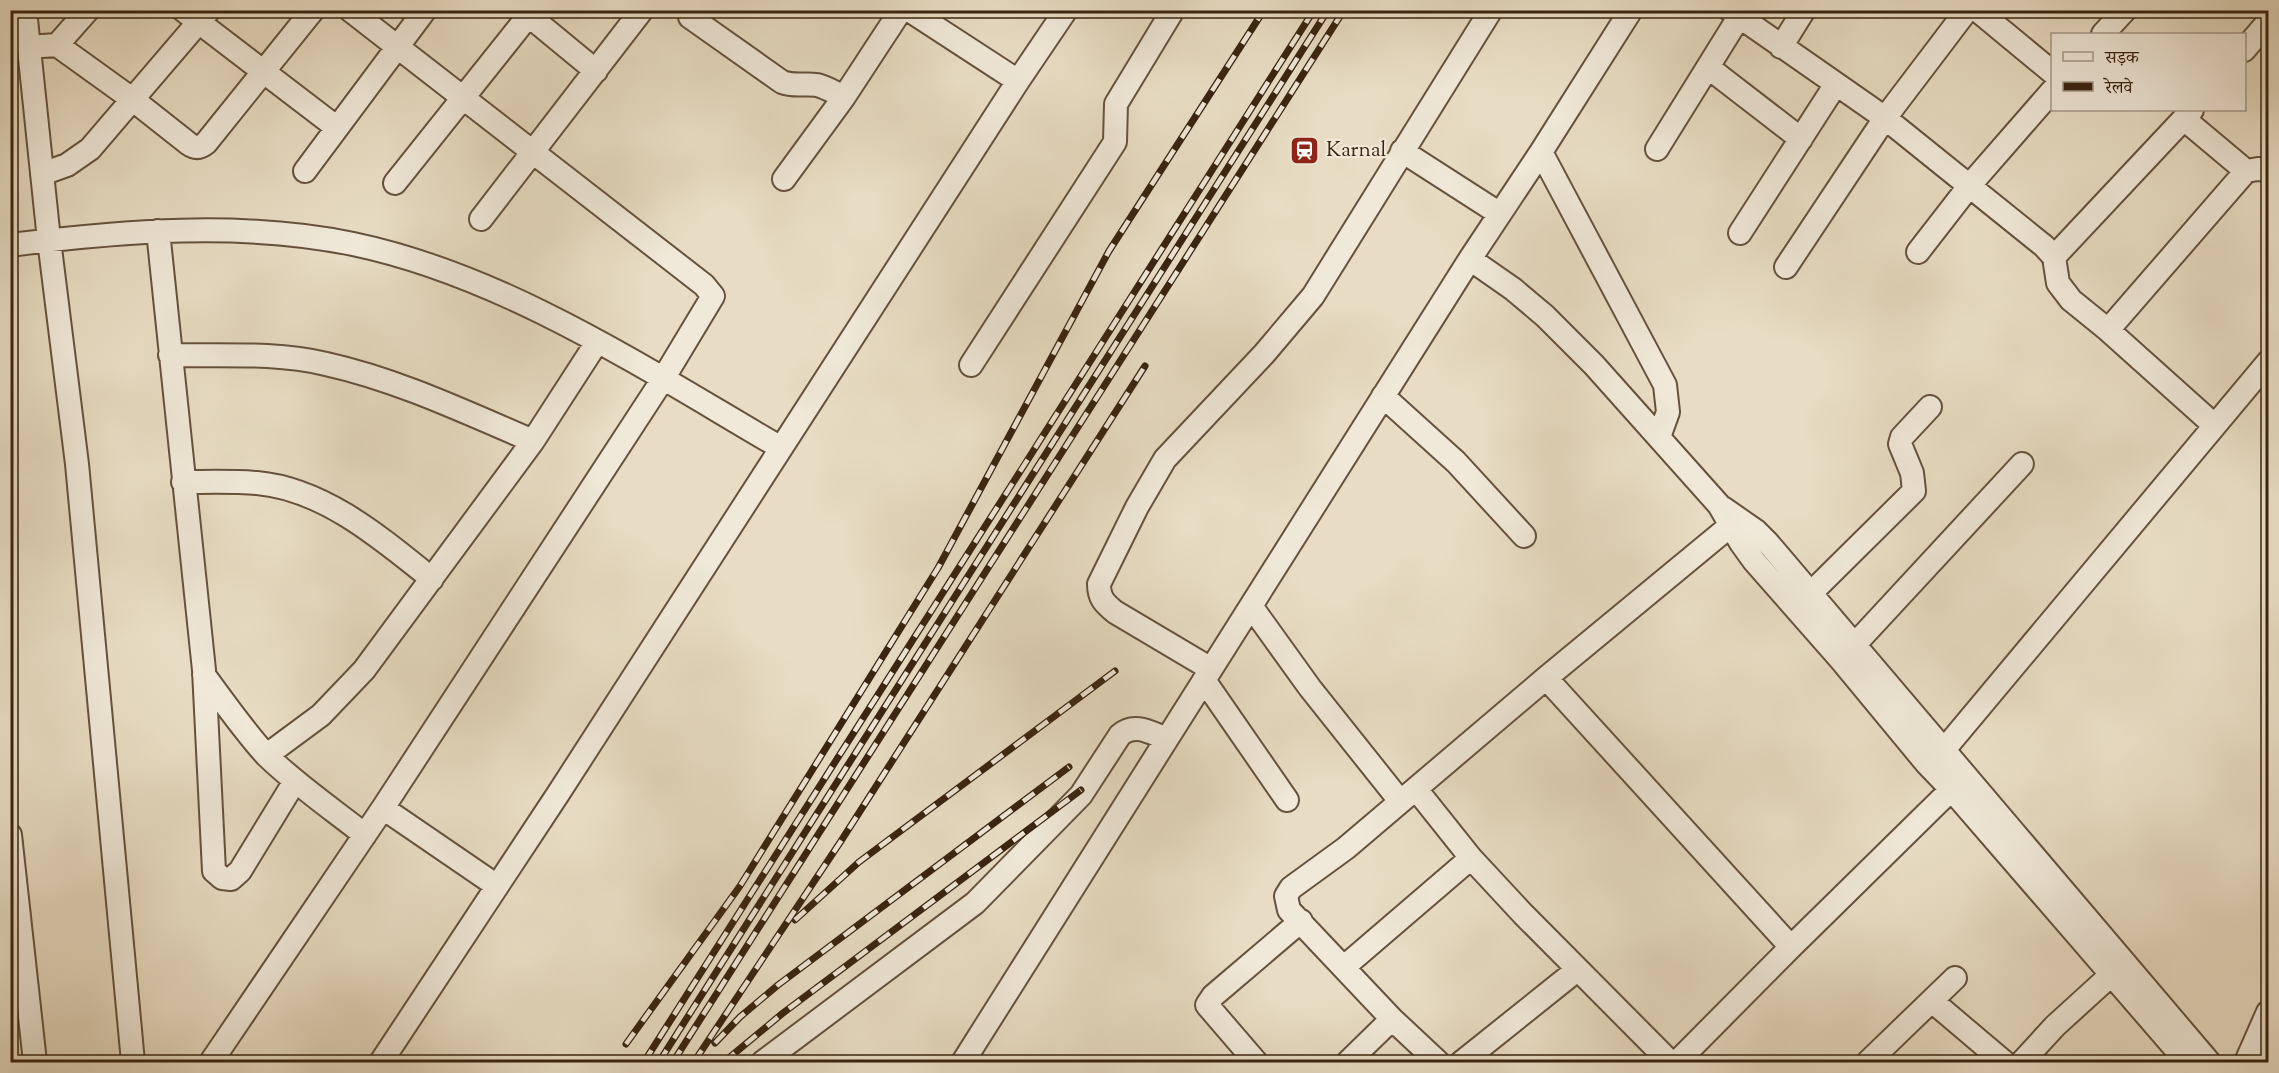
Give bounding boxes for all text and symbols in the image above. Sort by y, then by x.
legend [2051,33,2246,111]
text: सड़क [2104,46,2140,72]
text: रेलवे [2103,76,2134,102]
station icon: Karnal [1289,135,1321,167]
place label: Karnal [1326,136,1387,166]

